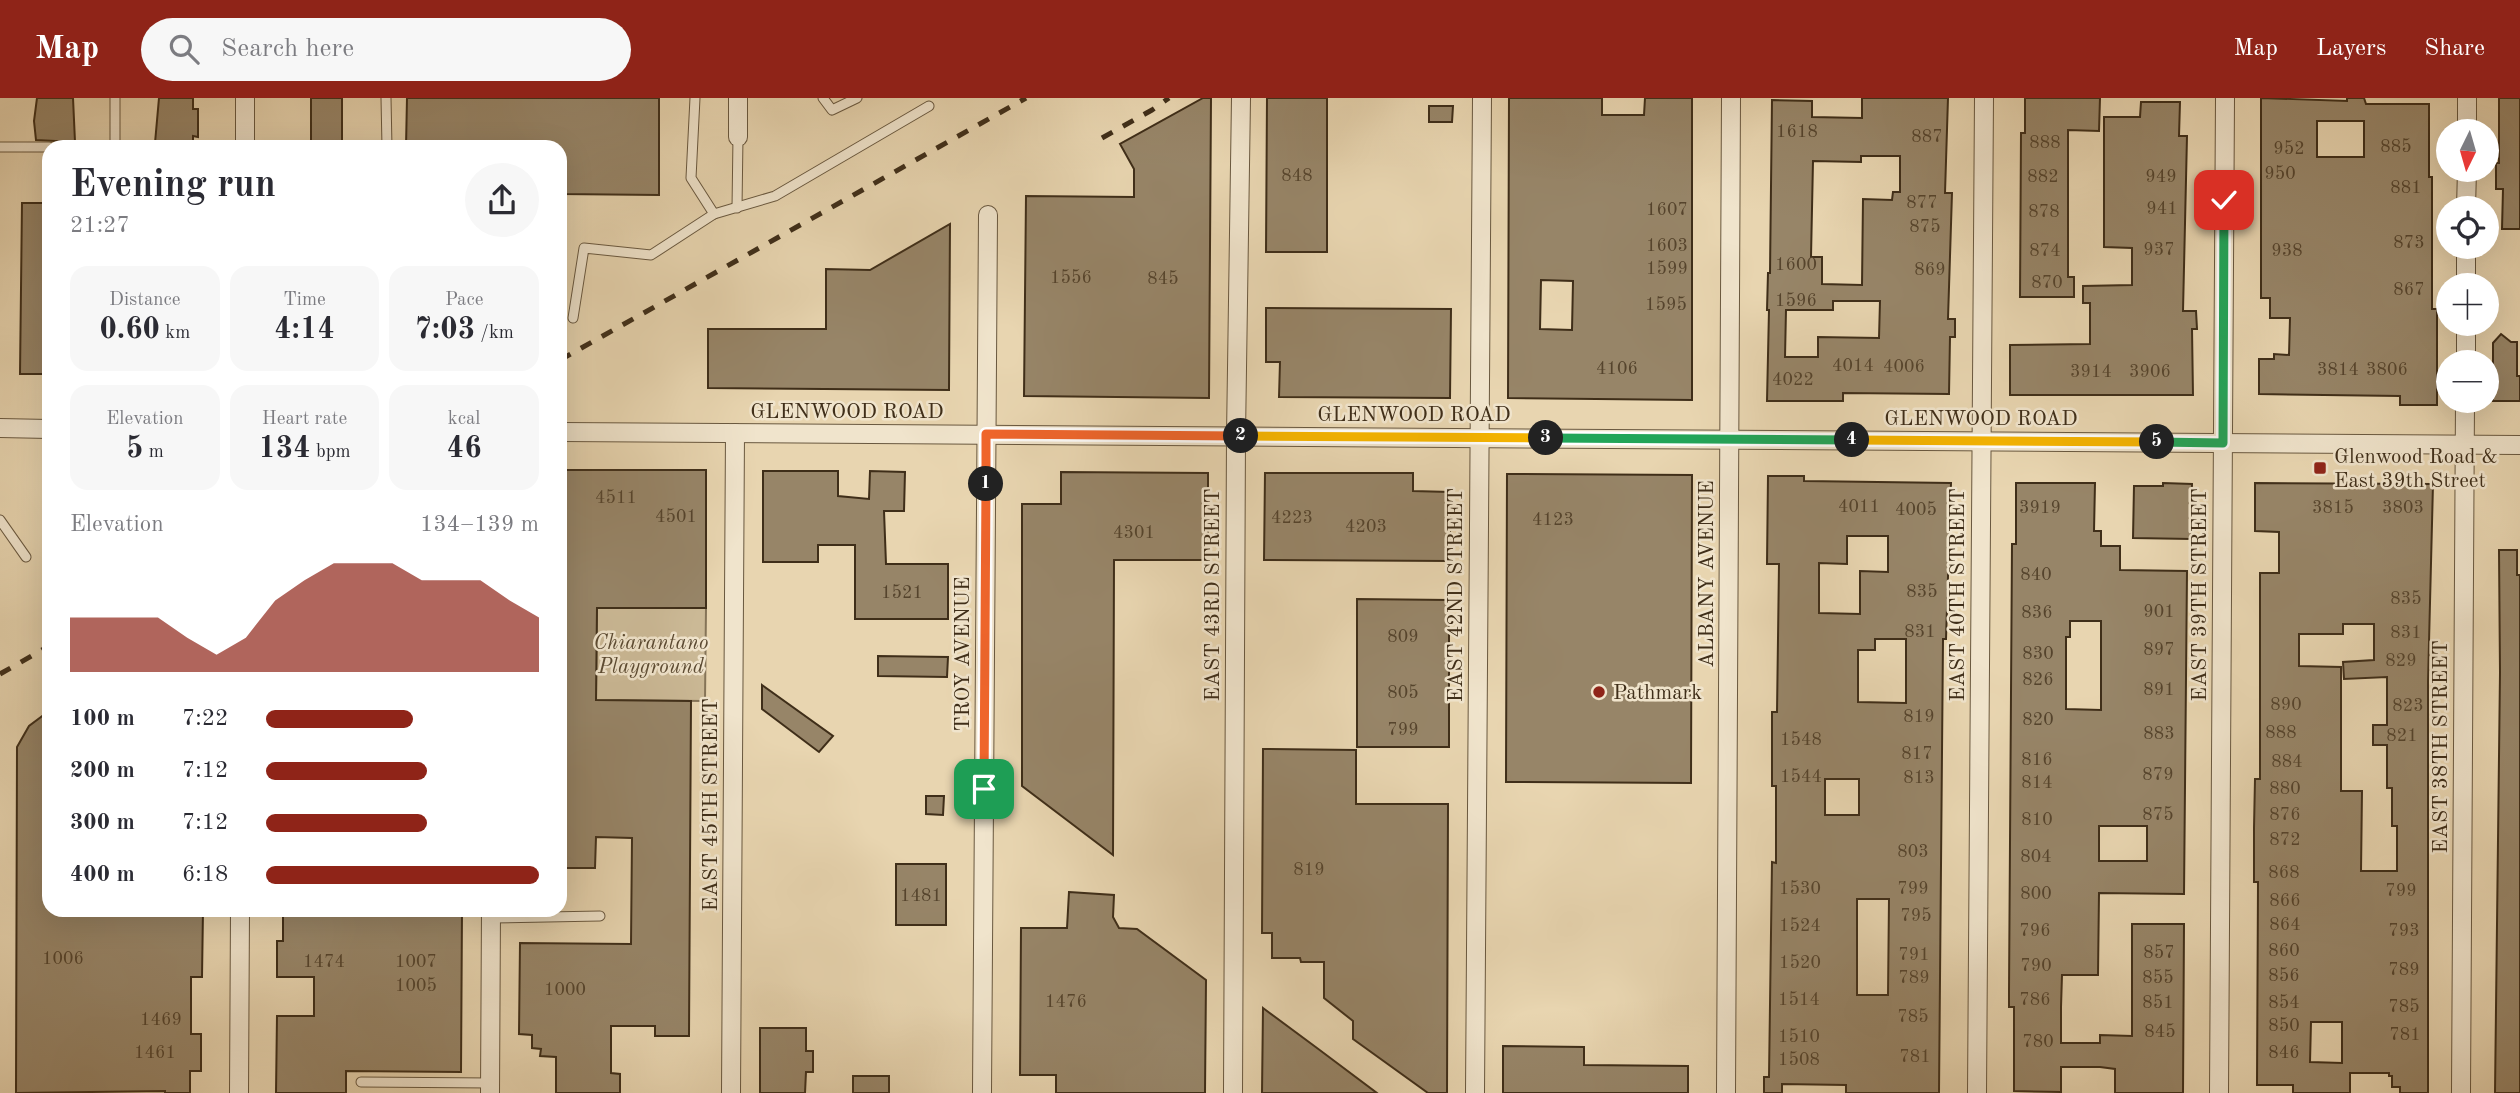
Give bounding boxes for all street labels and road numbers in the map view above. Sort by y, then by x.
street label: GLENWOOD ROAD [750,402,944,423]
street label: GLENWOOD ROAD [1317,405,1511,426]
street label: GLENWOOD ROAD [1884,409,2078,430]
street label: ALBANY AVENUE [1697,480,1718,668]
street label: EAST 43RD STREET [1203,488,1224,702]
street label: EAST 42ND STREET [1446,488,1467,702]
street label: EAST 40TH STREET [1948,488,1969,702]
street label: EAST 39TH STREET [2190,488,2211,702]
street label: TROY AVENUE [953,577,974,731]
street label: EAST 38TH STREET [2431,640,2452,854]
street label: EAST 45TH STREET [701,698,722,912]

